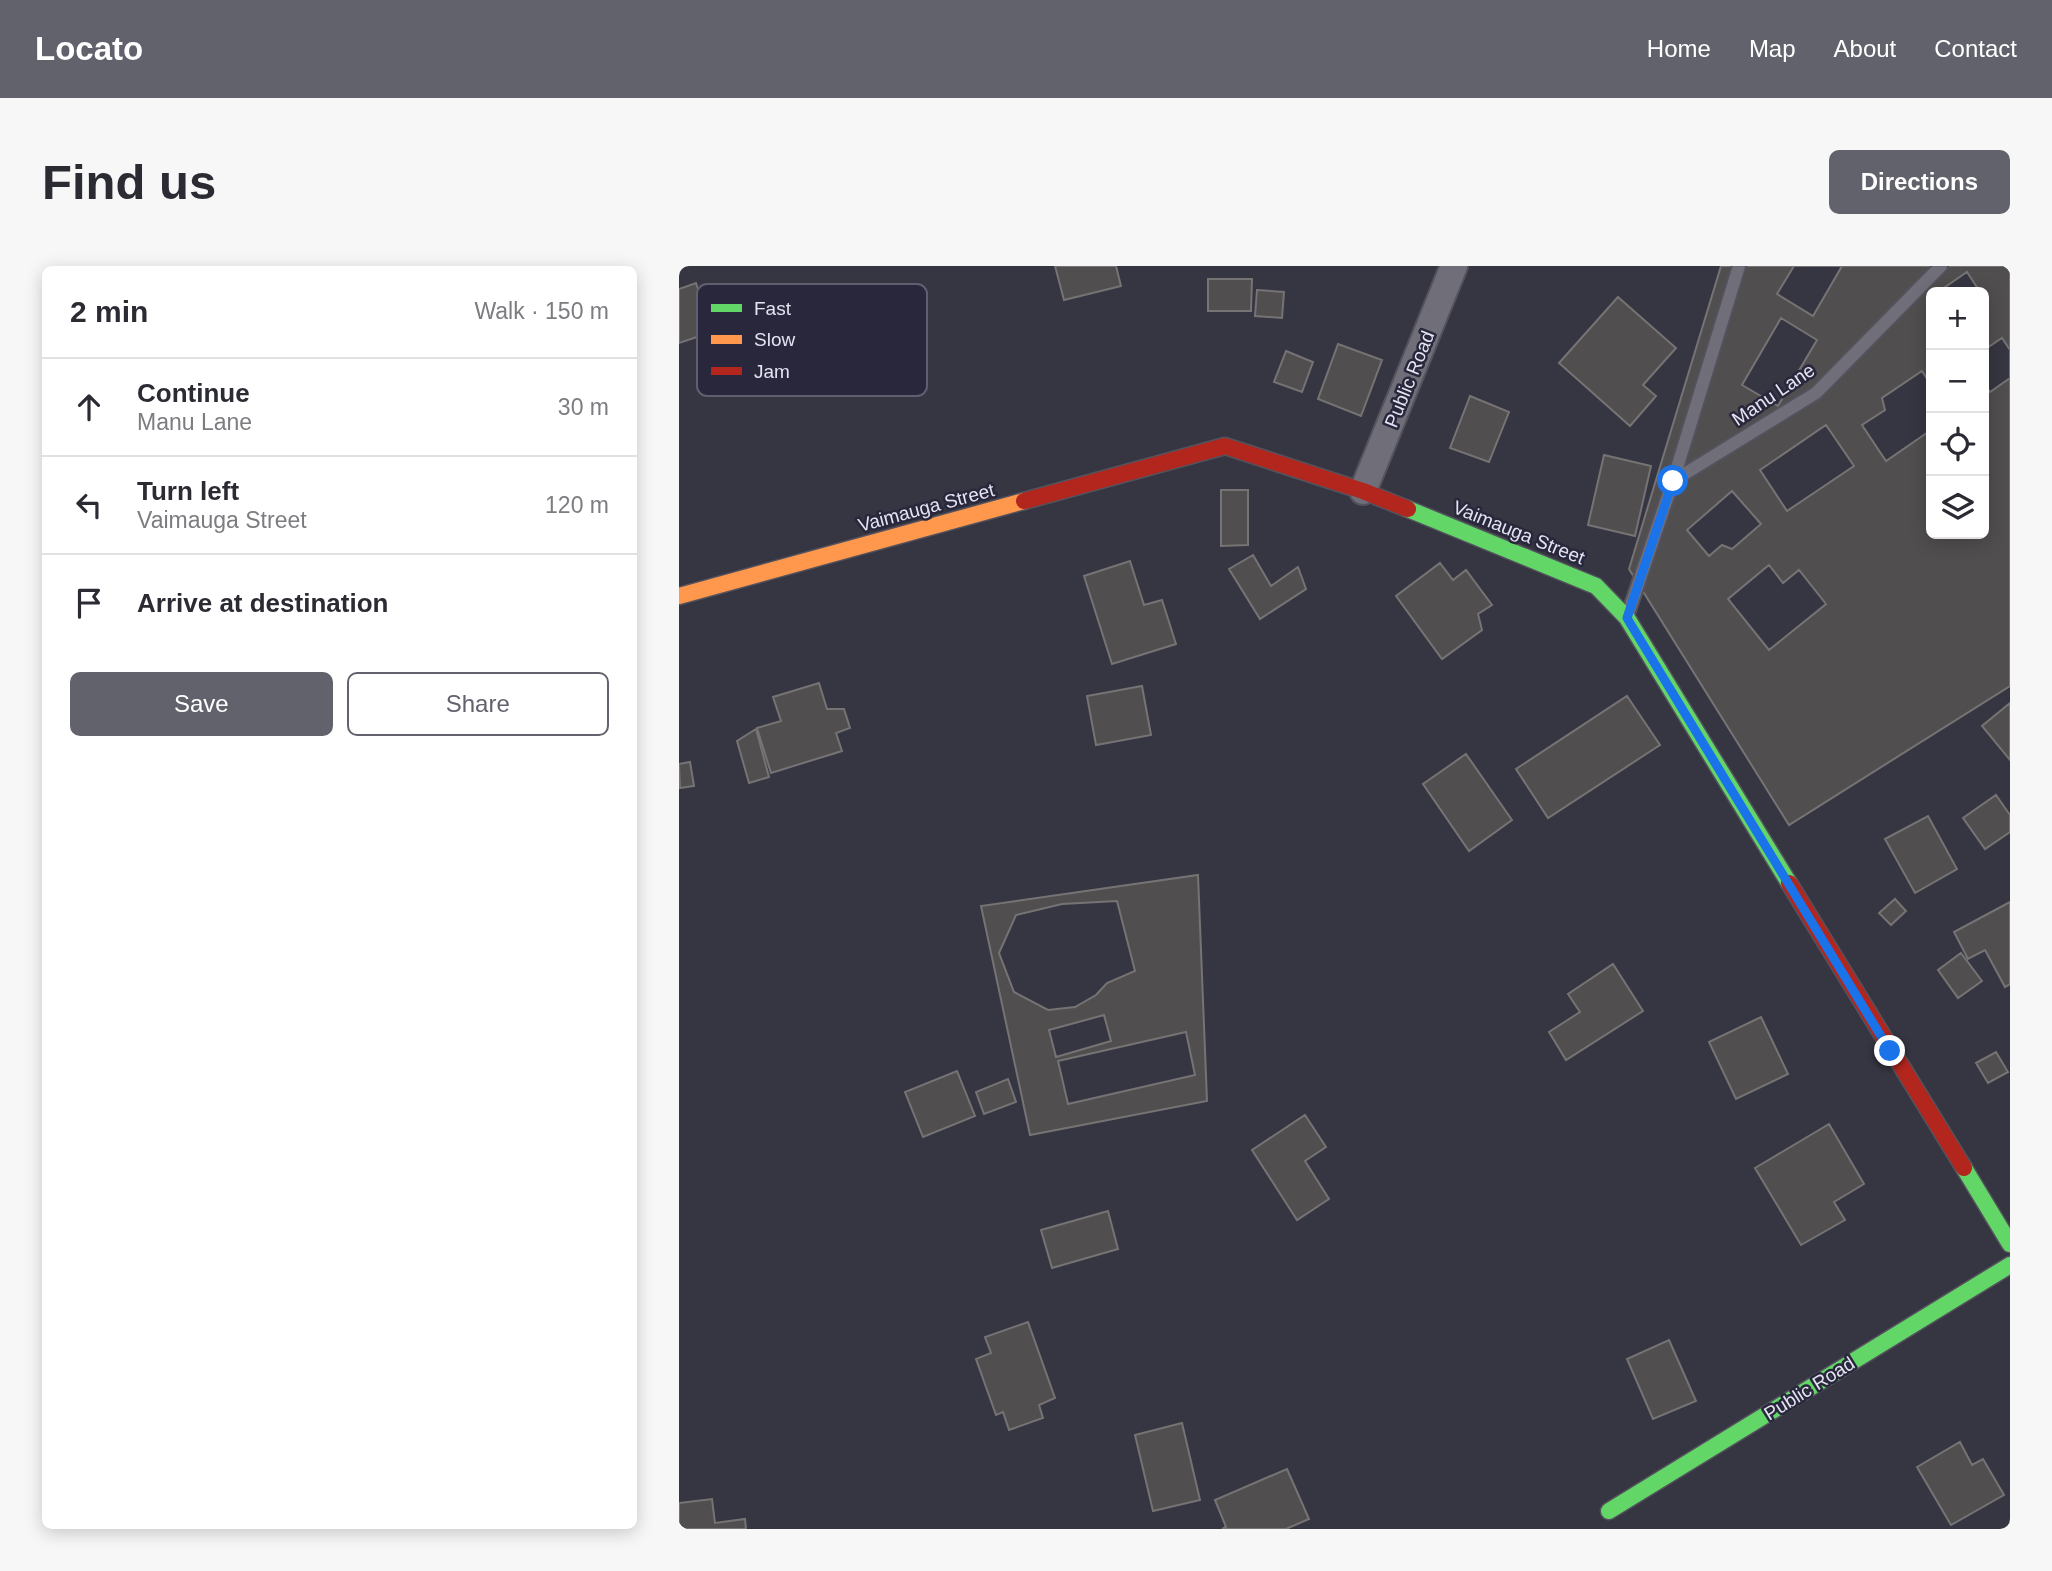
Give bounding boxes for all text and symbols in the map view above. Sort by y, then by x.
text: Locato [35,30,143,67]
text: Home [1647,35,1711,62]
text: Map [1749,35,1796,62]
text: About [1834,35,1896,62]
text: Contact [1934,35,2017,62]
button: Directions [1829,150,2010,214]
text: Find us [42,155,216,209]
legend [697,284,927,396]
map controls [1926,287,1989,539]
button: + [1926,287,1989,350]
text: 2 min [70,295,148,328]
text: Walk · 150 m [474,298,609,324]
text: Fast [754,298,792,319]
street label: Public Road [1381,328,1438,431]
text: Slow [754,329,795,350]
button: − [1926,350,1989,413]
street label: Manu Lane [1728,359,1819,430]
text: Jam [754,361,790,382]
text: Continue [137,378,250,408]
icon: ahead [70,388,108,426]
text: 30 m [558,394,609,420]
text: Manu Lane [137,409,252,435]
button: locate [1926,413,1989,476]
route start [1657,465,1688,496]
text: Turn left [137,476,239,506]
button: layers [1926,476,1989,539]
street label: Vaimauga Street [856,479,997,536]
icon: left [70,486,108,524]
text: 120 m [545,492,609,518]
street label: Vaimauga Street [1450,496,1588,569]
text: Vaimauga Street [137,507,307,533]
icon: arrive [70,584,108,622]
text: Arrive at destination [137,588,388,618]
button: Save [70,672,333,736]
button: Share [347,672,609,736]
route end [1874,1035,1905,1066]
street label: Public Road [1760,1352,1858,1424]

